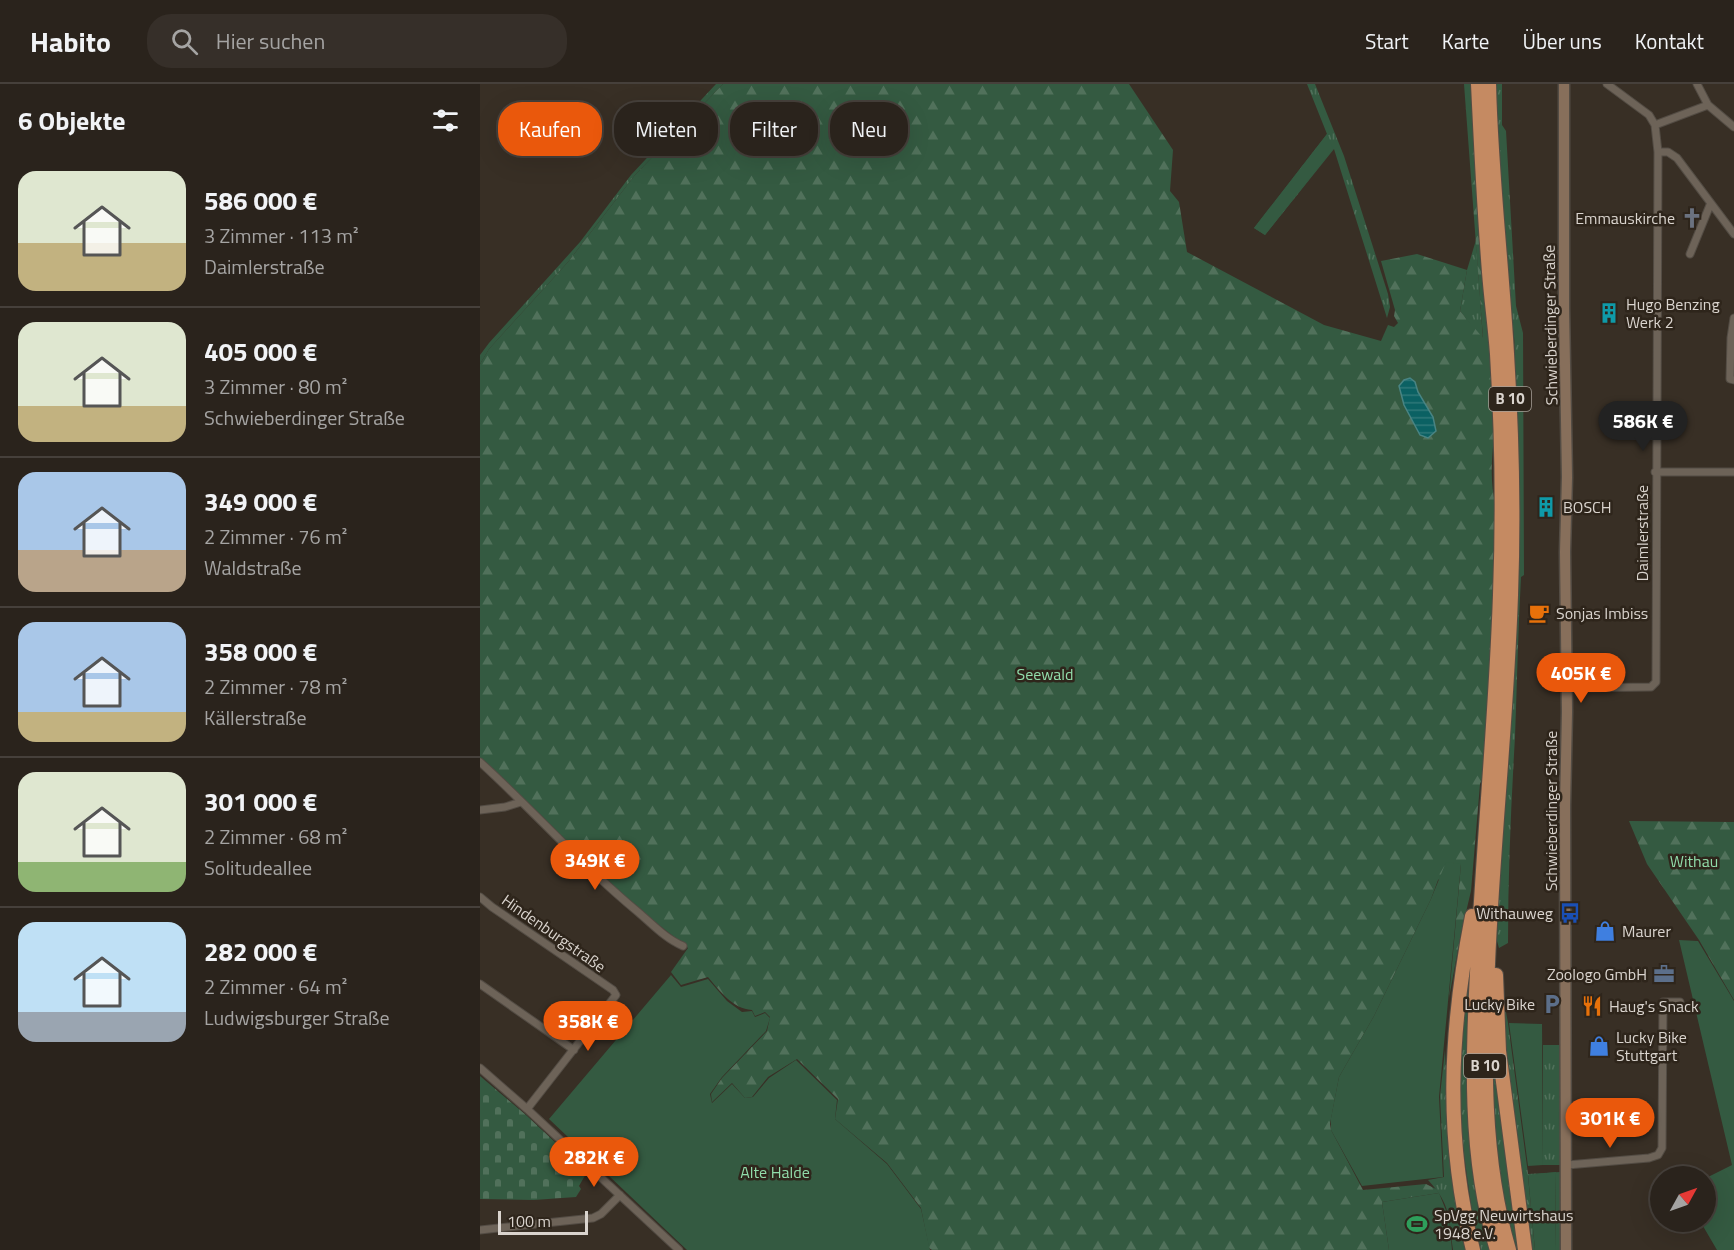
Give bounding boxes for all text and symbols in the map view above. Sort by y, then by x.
search box [147,14,567,68]
text: Habito [30,20,111,63]
text: Hier suchen [216,24,325,58]
icon: search [168,25,201,58]
text: Start [1365,25,1409,57]
text: Karte [1442,25,1489,57]
text: Über uns [1522,25,1602,57]
text: Kontakt [1635,25,1704,57]
text: 6 Objekte [18,101,125,140]
chip: Kaufen [498,102,602,156]
chip: Mieten [614,102,718,156]
chip: Filter [730,102,818,156]
chip: Neu [830,102,908,156]
icon: filters [429,104,462,137]
text: 586 000 € [204,181,317,220]
icon: home [66,195,138,267]
place label: Emmauskirche [1575,206,1675,230]
church icon: Emmauskirche [1680,206,1704,230]
text: 3 Zimmer · 113 m² [204,220,359,251]
street label: Schwieberdinger Straße [1537,244,1563,406]
text: Daimlerstraße [204,251,325,282]
place label: Hugo Benzing Werk 2 [1626,292,1720,334]
building icon: Hugo Benzing Werk 2 [1597,301,1621,325]
text: 405 000 € [204,332,317,371]
icon: home [66,346,138,418]
text: 3 Zimmer · 80 m² [204,371,347,402]
road number: B 10 [1489,387,1531,411]
pin: 586K € [1594,401,1692,452]
text: Schwieberdinger Straße [204,402,405,433]
text: 586K € [1612,405,1674,436]
text: 349 000 € [204,482,317,521]
street label: Daimlerstraße [1630,485,1654,581]
building icon: BOSCH [1534,495,1558,519]
place label: BOSCH [1563,495,1612,519]
icon: home [66,496,138,568]
text: 2 Zimmer · 76 m² [204,521,347,552]
text: Waldstraße [204,552,301,583]
cafe icon: Sonjas Imbiss [1527,601,1551,625]
place label: Sonjas Imbiss [1556,601,1648,625]
text: 358 000 € [204,632,317,671]
icon: home [66,646,138,718]
pin: 405K € [1532,653,1630,704]
text: 405K € [1550,657,1612,688]
park label: Seewald [1016,662,1074,686]
text: 2 Zimmer · 78 m² [204,671,347,702]
text: Källerstraße [204,702,307,733]
street label: Schwieberdinger Straße [1539,731,1563,891]
text: 301 000 € [204,782,317,821]
icon: home [66,796,138,868]
text: 2 Zimmer · 68 m² [204,821,347,852]
pin: 349K € [546,840,644,891]
text: 349K € [564,844,626,875]
park label: Withau [1670,849,1718,873]
text: Solitudeallee [204,852,312,883]
street label: Hindenburgstraße [497,888,611,978]
place label: Withauweg [1476,901,1553,925]
bus stop icon: Withauweg [1558,901,1582,925]
shop icon: Maurer [1593,919,1617,943]
place label: Maurer [1622,919,1671,943]
text: 282 000 € [204,932,317,971]
icon: home [66,946,138,1018]
place label: Zoologo GmbH [1547,962,1647,986]
office icon: Zoologo GmbH [1652,962,1676,986]
text: 2 Zimmer · 64 m² [204,971,347,1002]
place label: Lucky Bike [1464,992,1535,1016]
parking icon: Lucky Bike [1540,992,1564,1016]
restaurant icon: Haug's Snack [1580,994,1604,1018]
place label: Haug's Snack [1609,994,1699,1018]
pin: 358K € [539,1001,637,1052]
text: Ludwigsburger Straße [204,1002,390,1033]
text: 358K € [557,1005,619,1036]
place label: Lucky Bike Stuttgart [1616,1025,1687,1067]
shop icon: Lucky Bike Stuttgart [1587,1034,1611,1058]
road number: B 10 [1464,1054,1506,1078]
pin: 301K € [1561,1098,1659,1149]
text: 301K € [1579,1102,1641,1133]
pin: 282K € [545,1137,643,1188]
text: 282K € [563,1141,625,1172]
park label: Alte Halde [740,1160,810,1184]
north arrow [1650,1166,1716,1232]
map controls [1650,1166,1716,1232]
place label: SpVgg Neuwirtshaus 1948 e.V. [1434,1203,1573,1245]
scale bar [498,1208,588,1236]
text: 100 m [507,1209,551,1233]
sports icon: SpVgg Neuwirtshaus 1948 e.V. [1405,1212,1429,1236]

